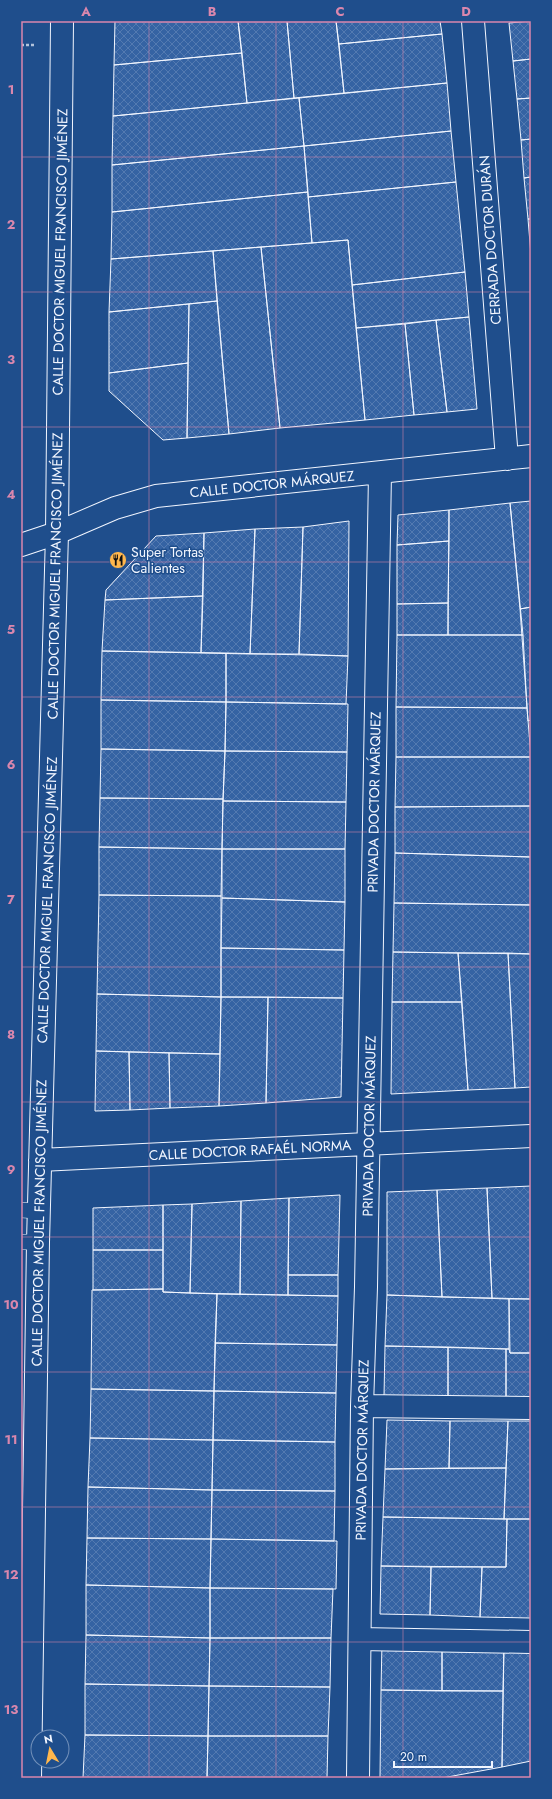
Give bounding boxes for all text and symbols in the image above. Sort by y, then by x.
text: A [80,2,91,21]
text: B [208,2,217,21]
text: C [335,2,345,21]
text: D [461,2,471,21]
text: 1 [8,80,14,99]
street label: CALLE DOCTOR MIGUEL FRANCISCO JIMÉNEZ [47,108,73,396]
street label: CERRADA DOCTOR DURÁN [474,155,506,325]
text: 2 [7,215,15,234]
text: 3 [7,350,15,369]
street label: CALLE DOCTOR MIGUEL FRANCISCO JIMÉNEZ [42,432,68,720]
street label: CALLE DOCTOR MÁRQUEZ [189,465,356,503]
text: 4 [6,485,16,504]
place label: Super Tortas Calientes [131,542,204,578]
restaurant icon: Super Tortas Calientes [108,550,128,570]
text: 5 [7,620,15,639]
street label: PRIVADA DOCTOR MÁRQUEZ [362,711,386,893]
text: 6 [7,755,16,774]
street label: CALLE DOCTOR MIGUEL FRANCISCO JIMÉNEZ [32,756,62,1044]
text: 7 [7,890,15,909]
text: 8 [7,1025,15,1044]
street label: PRIVADA DOCTOR MÁRQUEZ [357,1035,381,1217]
street label: CALLE DOCTOR MIGUEL FRANCISCO JIMÉNEZ [26,1079,52,1367]
street label: CALLE DOCTOR RAFAÉL NORMA [148,1135,352,1165]
text: 9 [7,1160,16,1179]
text: 10 [3,1295,19,1314]
street label: PRIVADA DOCTOR MÁRQUEZ [350,1359,374,1541]
text: 11 [4,1430,18,1449]
text: 12 [3,1565,19,1584]
text: 13 [4,1700,18,1719]
north arrow [30,1729,70,1769]
text: N [43,1731,54,1748]
scale bar [394,1743,492,1769]
text: 20 m [400,1748,427,1766]

